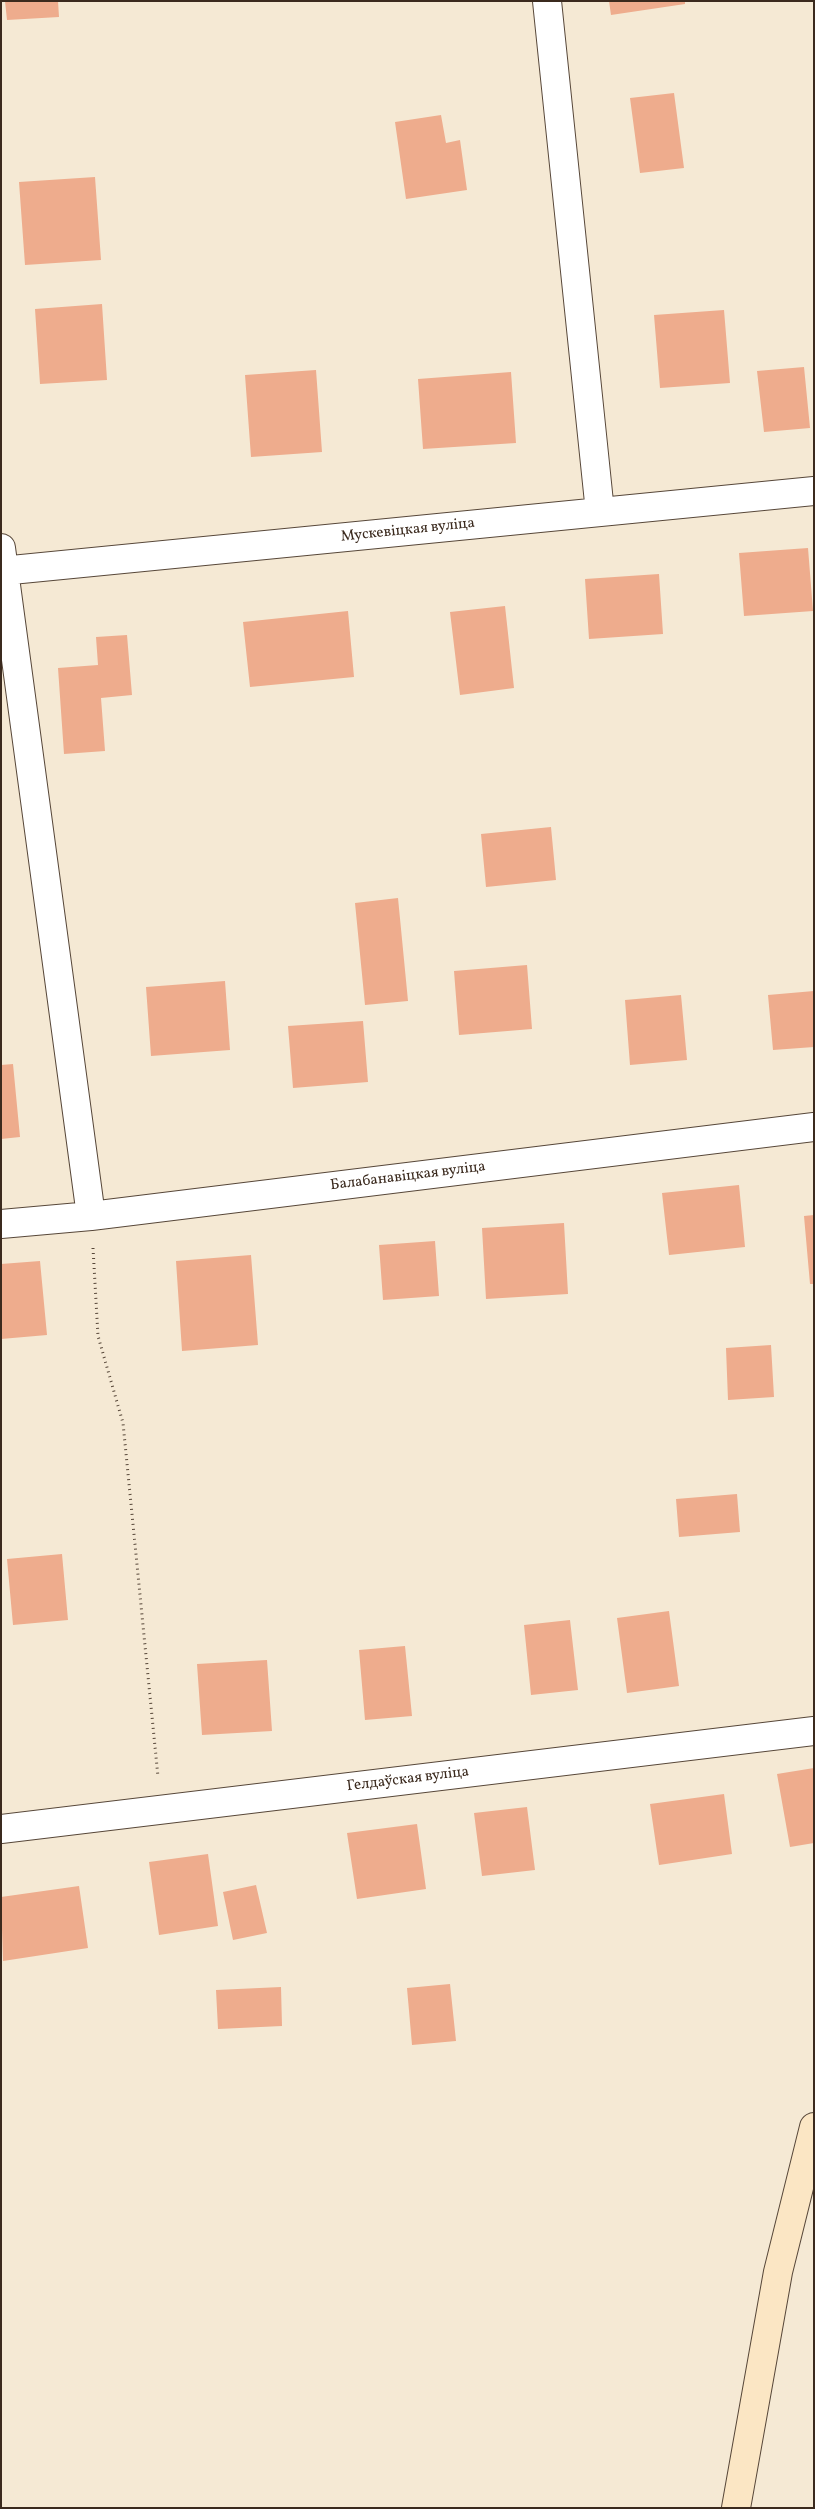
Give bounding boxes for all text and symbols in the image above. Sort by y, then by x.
street label: Мускевіцкая вуліца [340,515,476,547]
street label: Балабанавіцкая вуліца [329,1159,487,1195]
street label: Гелдаўская вуліца [346,1764,470,1796]

